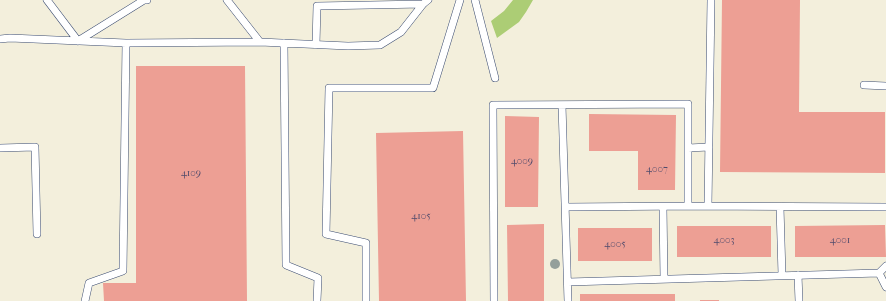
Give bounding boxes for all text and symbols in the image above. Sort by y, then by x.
house number: 4009 [511,156,533,168]
house number: 4007 [646,164,668,176]
house number: 4109 [181,168,201,180]
house number: 4105 [411,211,431,223]
house number: 4003 [713,235,735,247]
house number: 4001 [830,235,850,247]
house number: 4005 [604,239,626,251]

